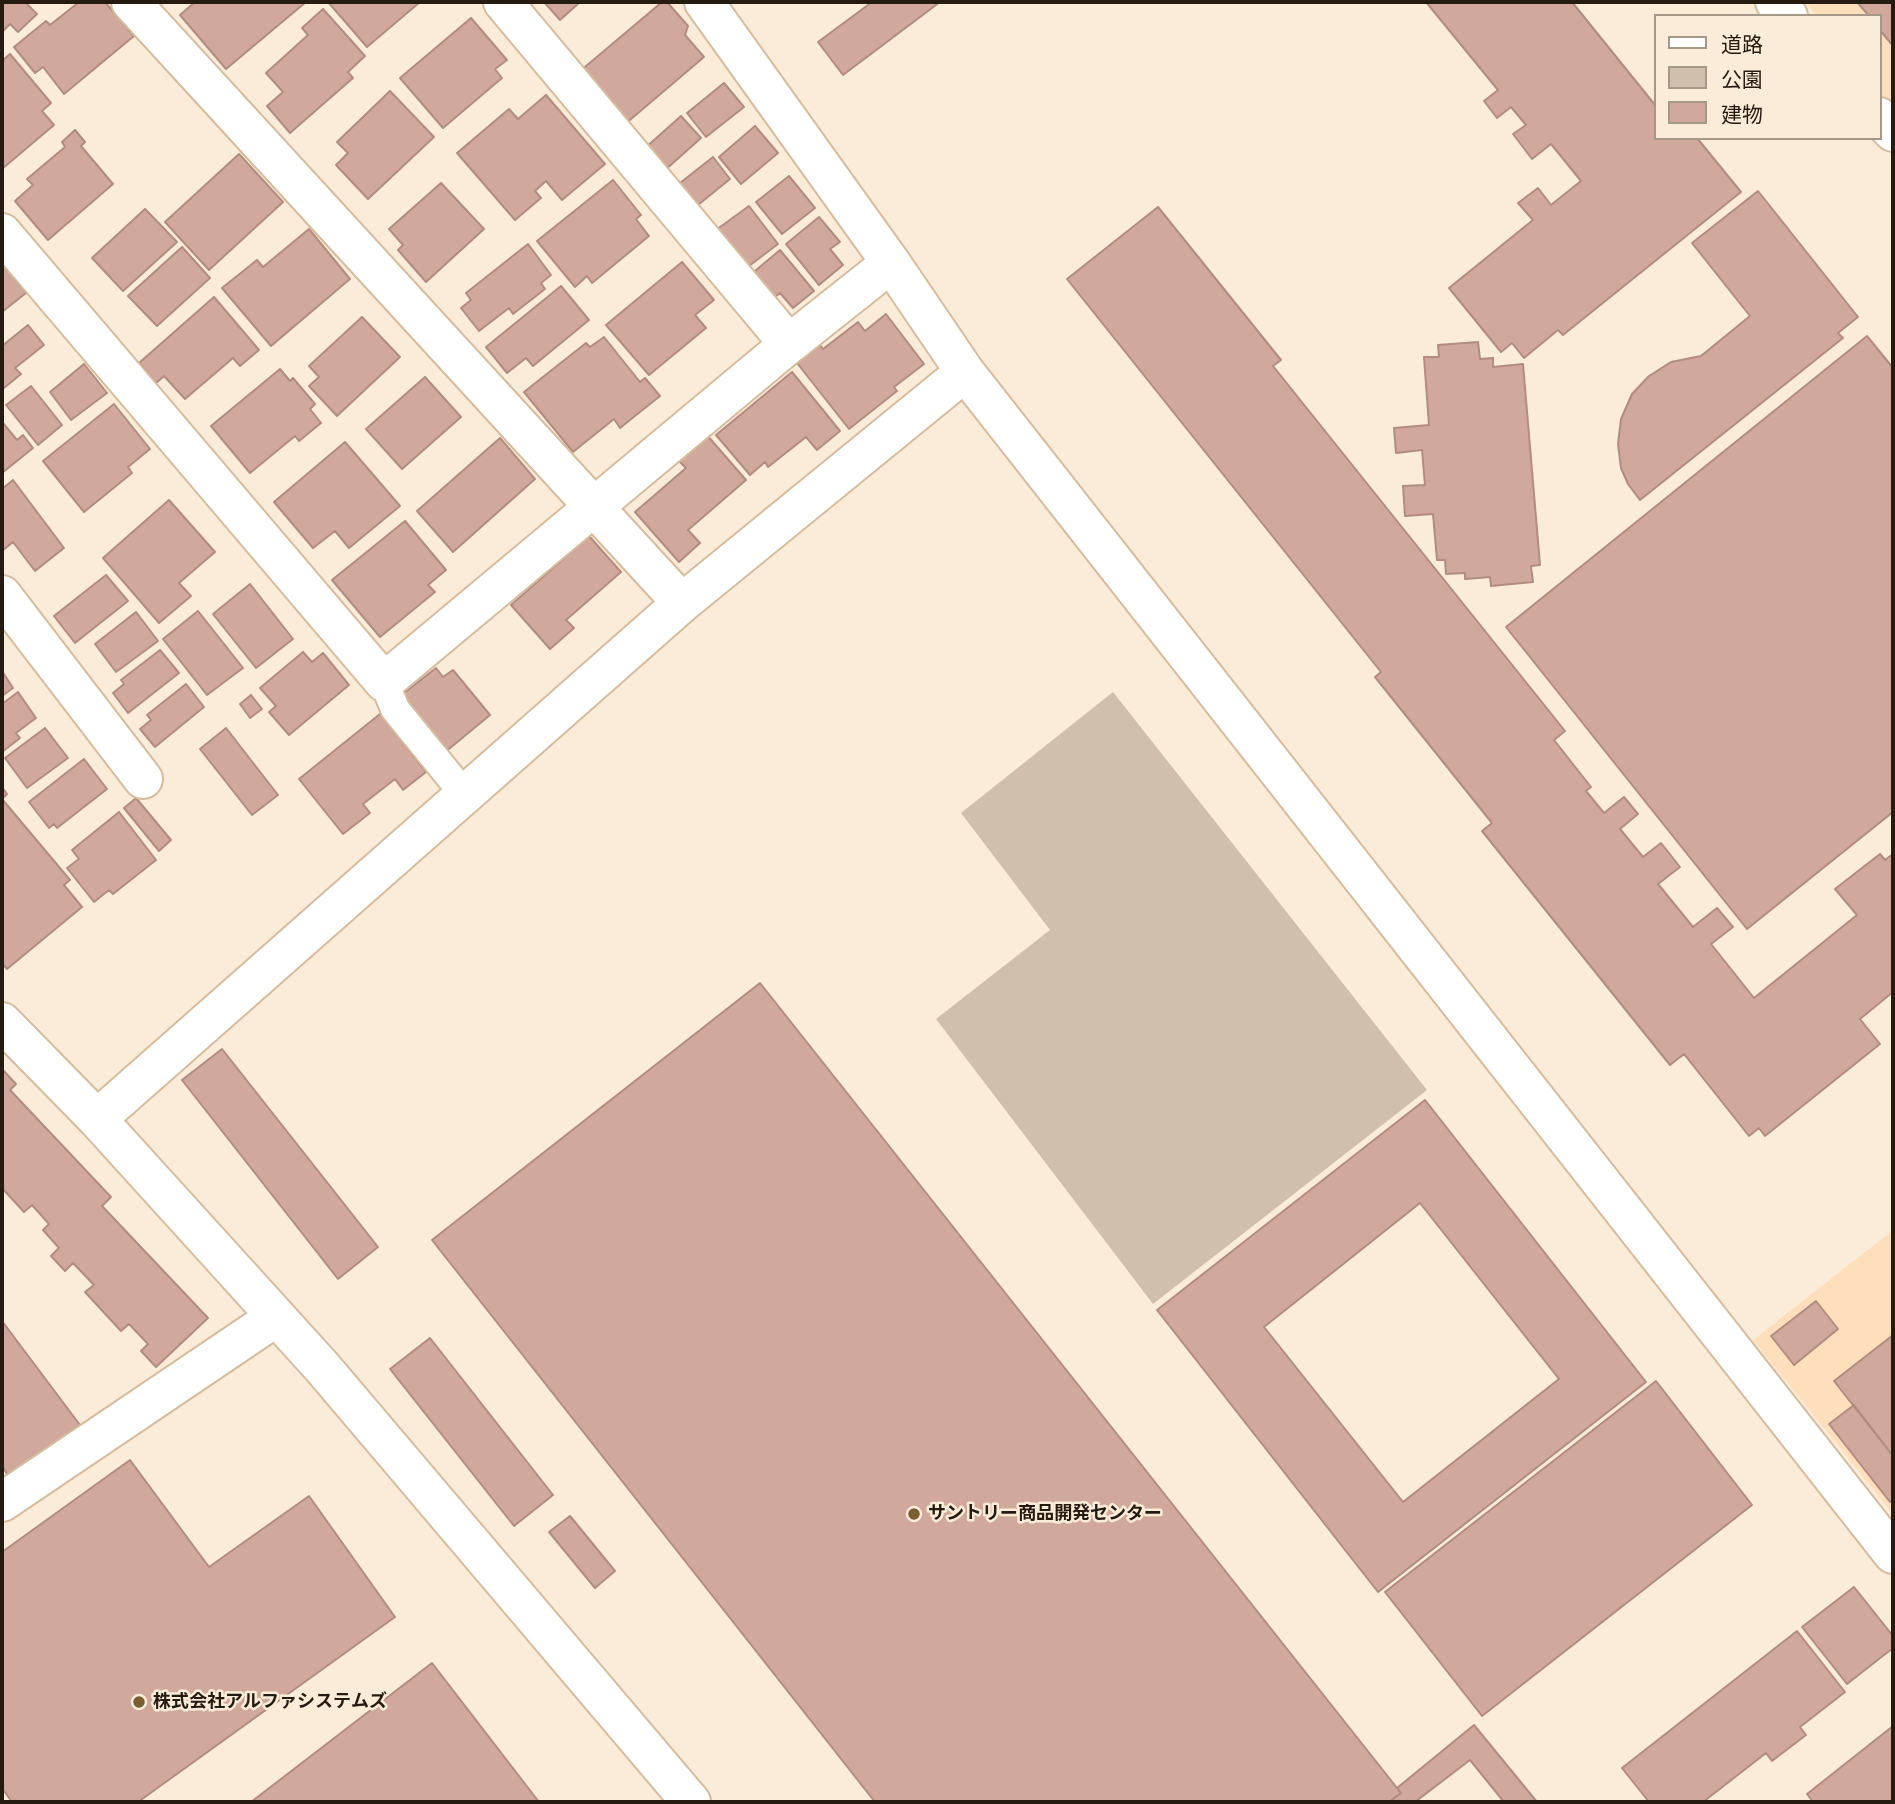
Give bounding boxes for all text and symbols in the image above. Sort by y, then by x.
legend [1654,14,1881,140]
text: 道路 [1721,32,1763,57]
text: 公園 [1721,67,1763,92]
text: 建物 [1721,102,1763,127]
place label: サントリー商品開発センター [928,1503,1162,1525]
marker: サントリー商品開発センター [906,1506,922,1522]
place label: 株式会社アルファシステムズ [153,1691,387,1713]
marker: 株式会社アルファシステムズ [131,1694,147,1710]

